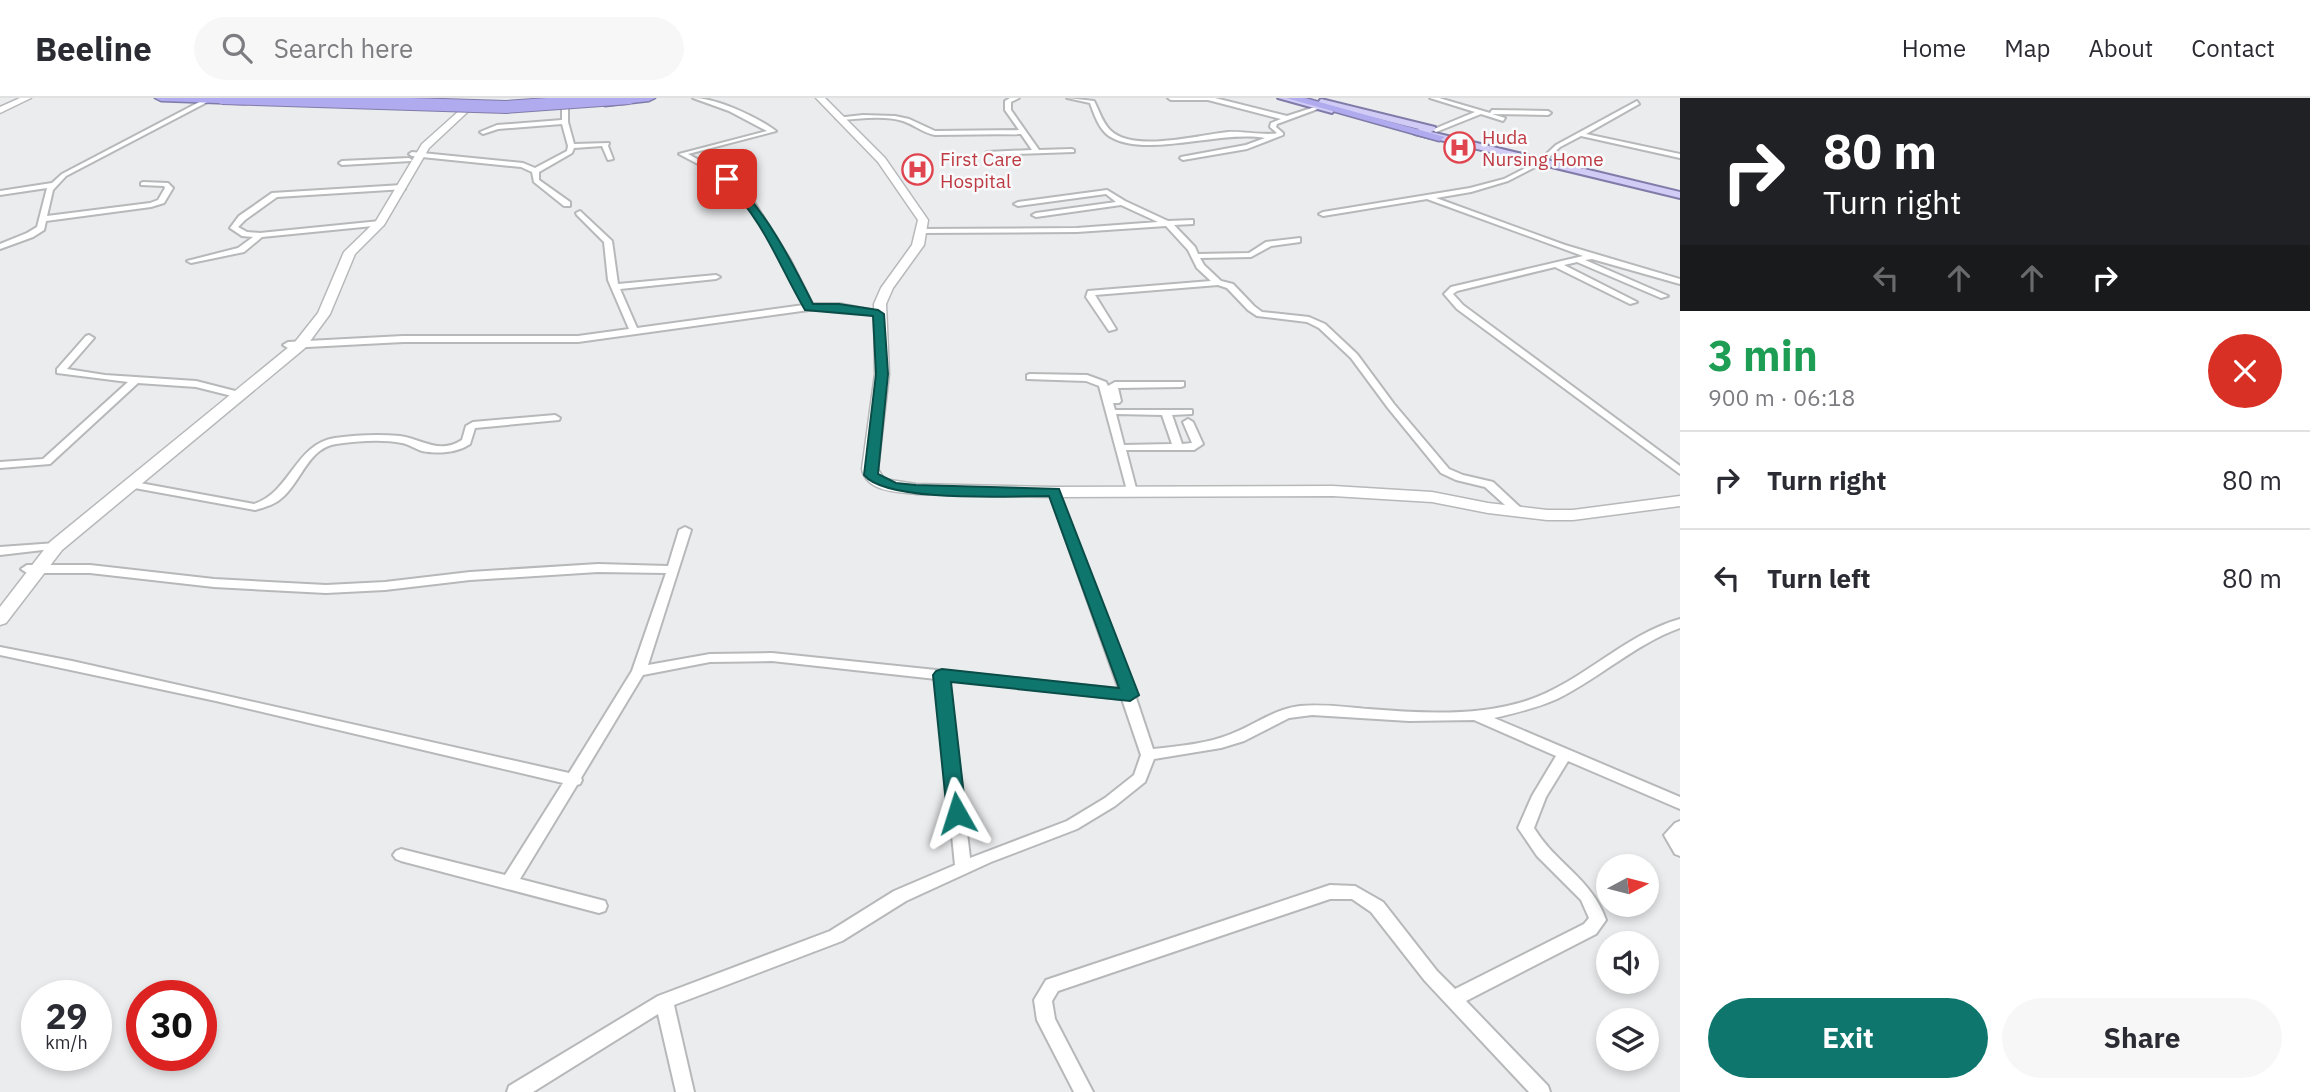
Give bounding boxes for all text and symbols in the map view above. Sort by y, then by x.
search box [194,17,684,80]
text: Beeline [35,27,152,70]
icon: search [218,29,256,67]
text: Search here [274,31,413,65]
text: Home [1902,32,1966,64]
text: Map [2004,32,2050,64]
text: About [2088,32,2153,64]
text: Contact [2191,32,2275,64]
text: 80 m [1823,119,1937,182]
place label: Huda Nursing Home [1482,125,1604,171]
icon: right [1708,126,1799,217]
hospital icon: Huda Nursing Home [1442,131,1476,165]
place label: First Care Hospital [940,147,1022,193]
pin [697,149,757,209]
hospital icon: First Care Hospital [900,153,934,187]
icon: arrive [708,160,746,198]
text: Turn right [1823,181,1961,223]
icon: left [1867,259,1905,297]
icon: ahead [1940,259,1978,297]
icon: ahead [2013,259,2051,297]
icon: right [2086,259,2124,297]
text: 3 min [1708,328,1818,383]
button: close [2208,334,2282,408]
text: 900 m · 06:18 [1708,382,1855,412]
icon: right [1708,461,1746,499]
text: Turn right [1767,463,1886,497]
text: 80 m [2222,463,2282,497]
icon: left [1708,559,1746,597]
text: Turn left [1767,561,1870,595]
text: 80 m [2222,561,2282,595]
position arrow [920,776,994,850]
north arrow [1596,854,1659,917]
map controls [1596,854,1659,1071]
button: sound [1596,931,1659,994]
speed limit sign: 30 [126,980,217,1071]
text: 29 [45,993,88,1039]
button: Exit [1708,998,1988,1078]
button: Share [2002,998,2282,1078]
button: layers [1596,1008,1659,1071]
text: km/h [45,1031,88,1054]

